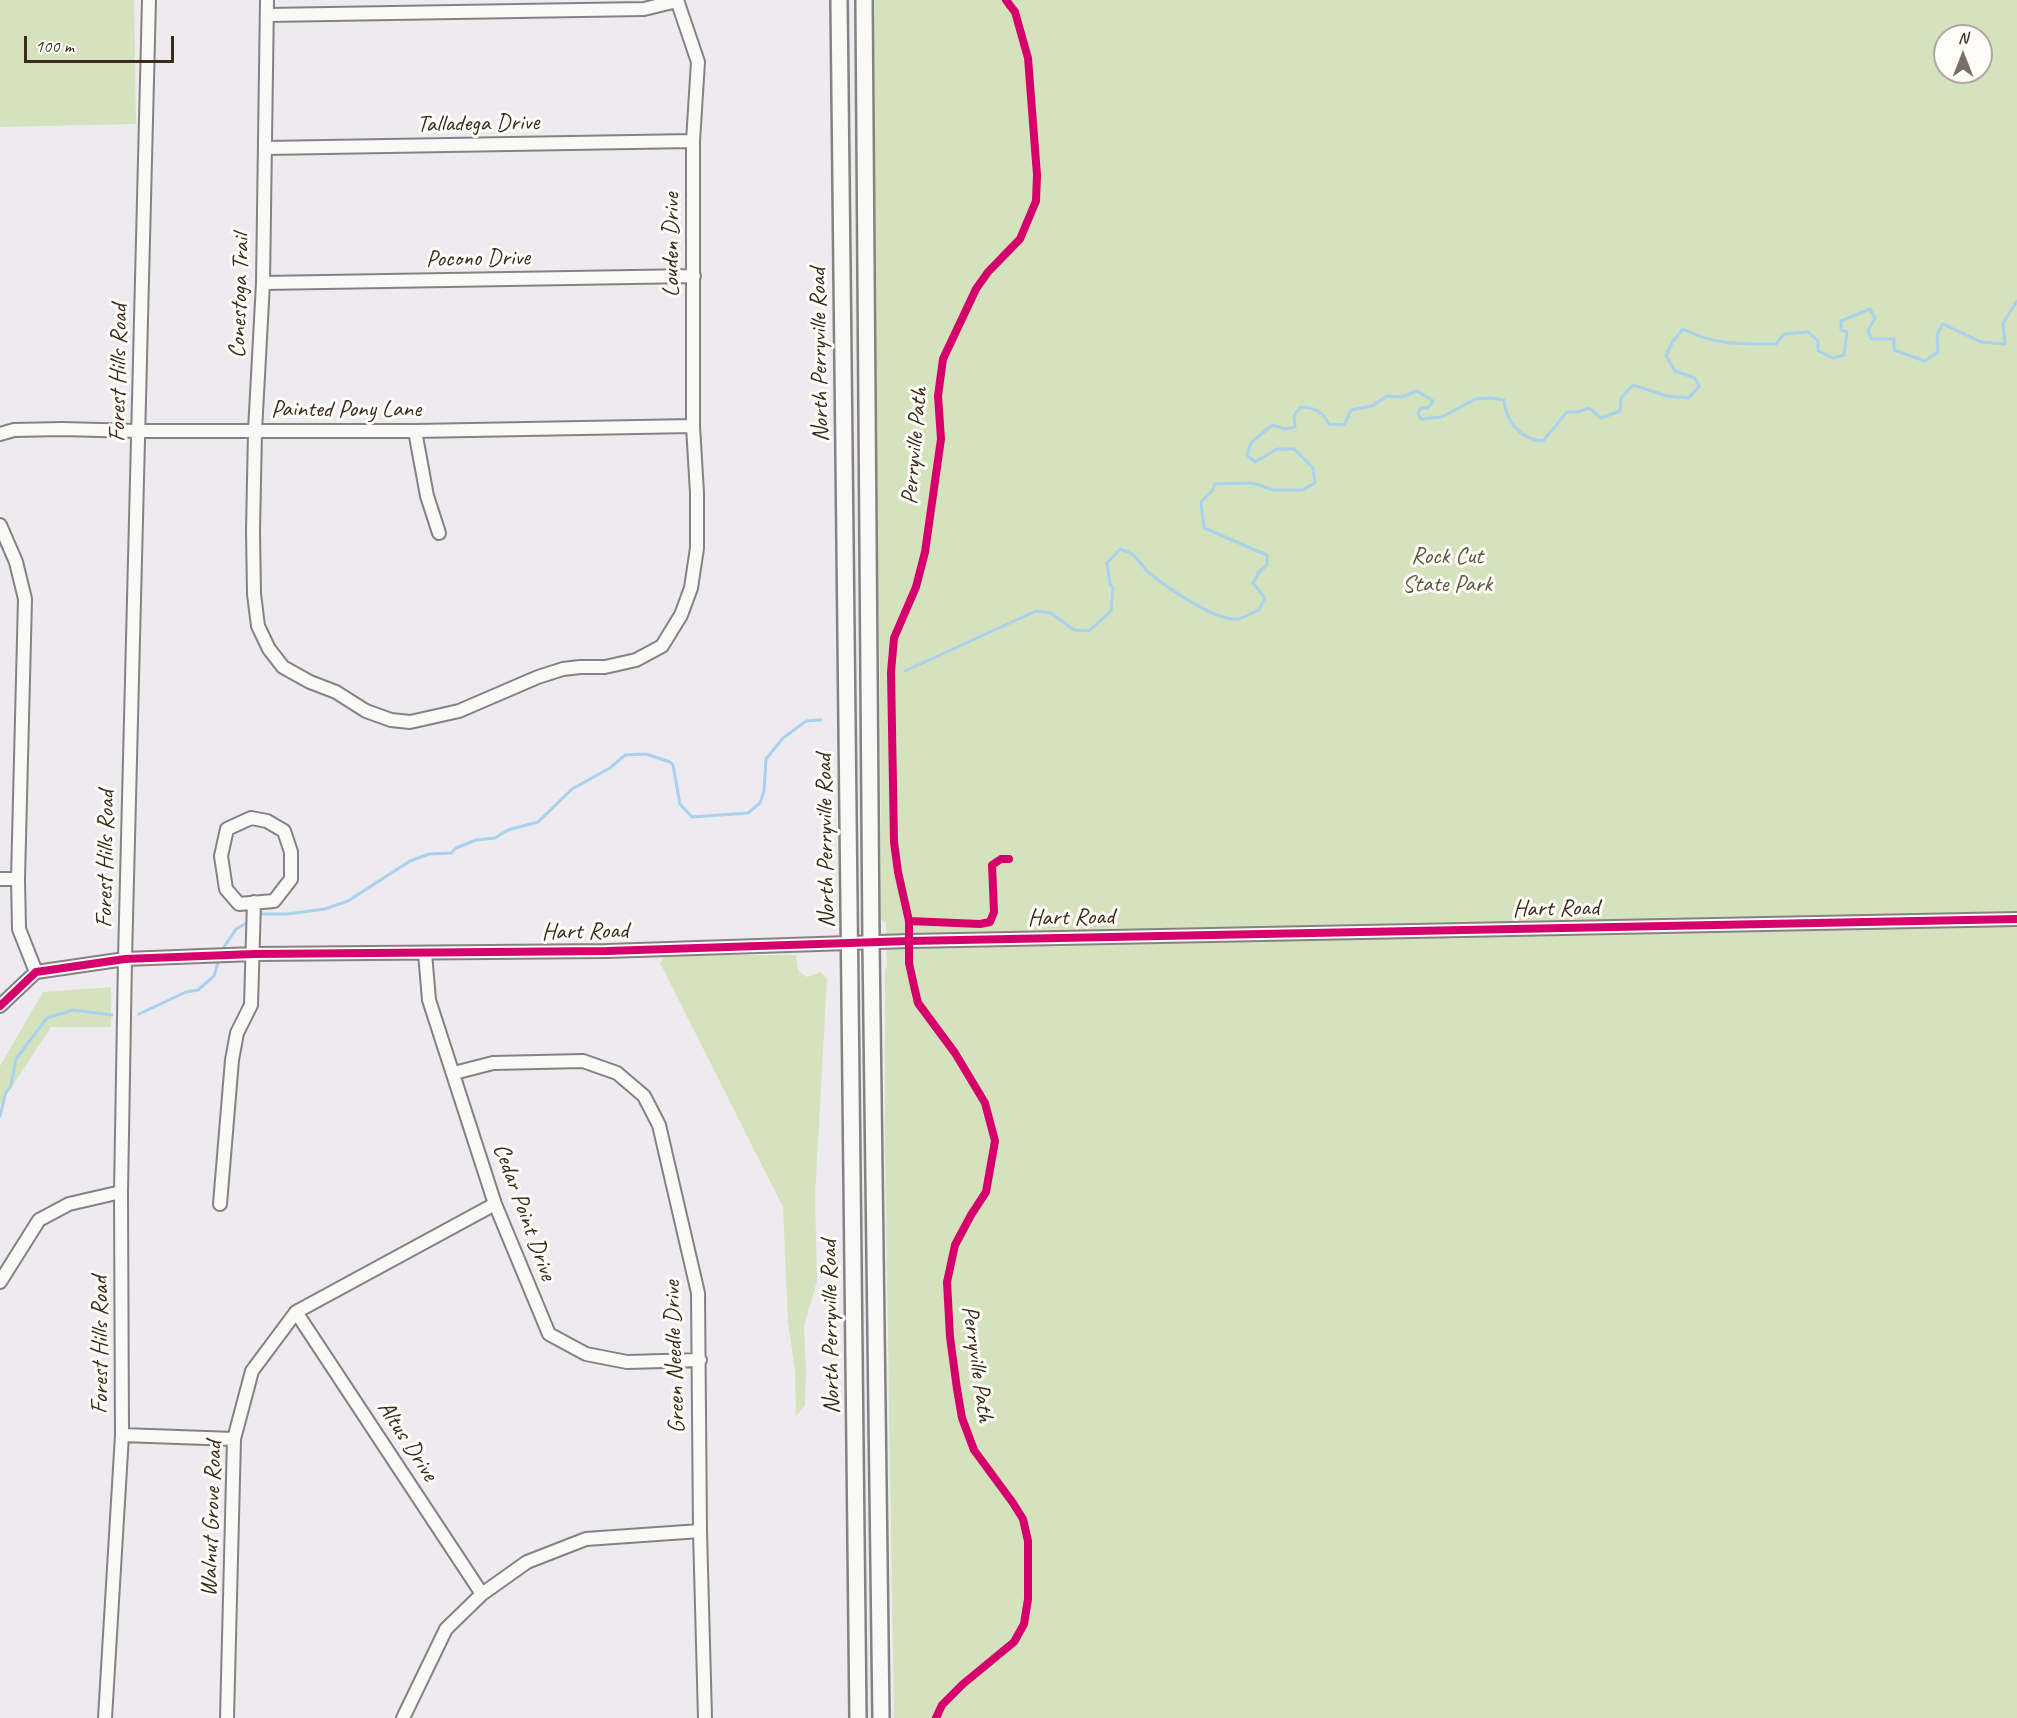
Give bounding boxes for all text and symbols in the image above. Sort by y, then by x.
scale bar [27,24,177,62]
north arrow [1933,24,1993,84]
text: N [1958,28,1968,48]
text: 100 m [35,35,74,57]
street label: Talladega Drive [417,109,539,139]
street label: Louden Drive [658,193,686,297]
street label: Conestoga Trail [223,233,257,359]
street label: Pocono Drive [426,244,530,274]
street label: North Perryville Road [804,268,836,442]
street label: Forest Hills Road [103,304,135,442]
street label: Perryville Path [896,386,934,506]
street label: Painted Pony Lane [271,396,421,424]
park label: Rock Cut State Park [1402,543,1492,599]
street label: North Perryville Road [810,754,842,928]
street label: Forest Hills Road [90,790,122,928]
street label: Hart Road [1512,894,1600,924]
street label: Hart Road [1027,903,1115,933]
street label: Hart Road [541,917,629,947]
street label: Cedar Point Drive [486,1140,562,1284]
street label: North Perryville Road [815,1240,847,1414]
street label: Forest Hills Road [87,1276,115,1414]
street label: Green Needle Drive [658,1280,692,1434]
street label: Perryville Path [955,1304,999,1424]
street label: Altus Drive [370,1395,444,1487]
street label: Walnut Grove Road [195,1441,229,1597]

